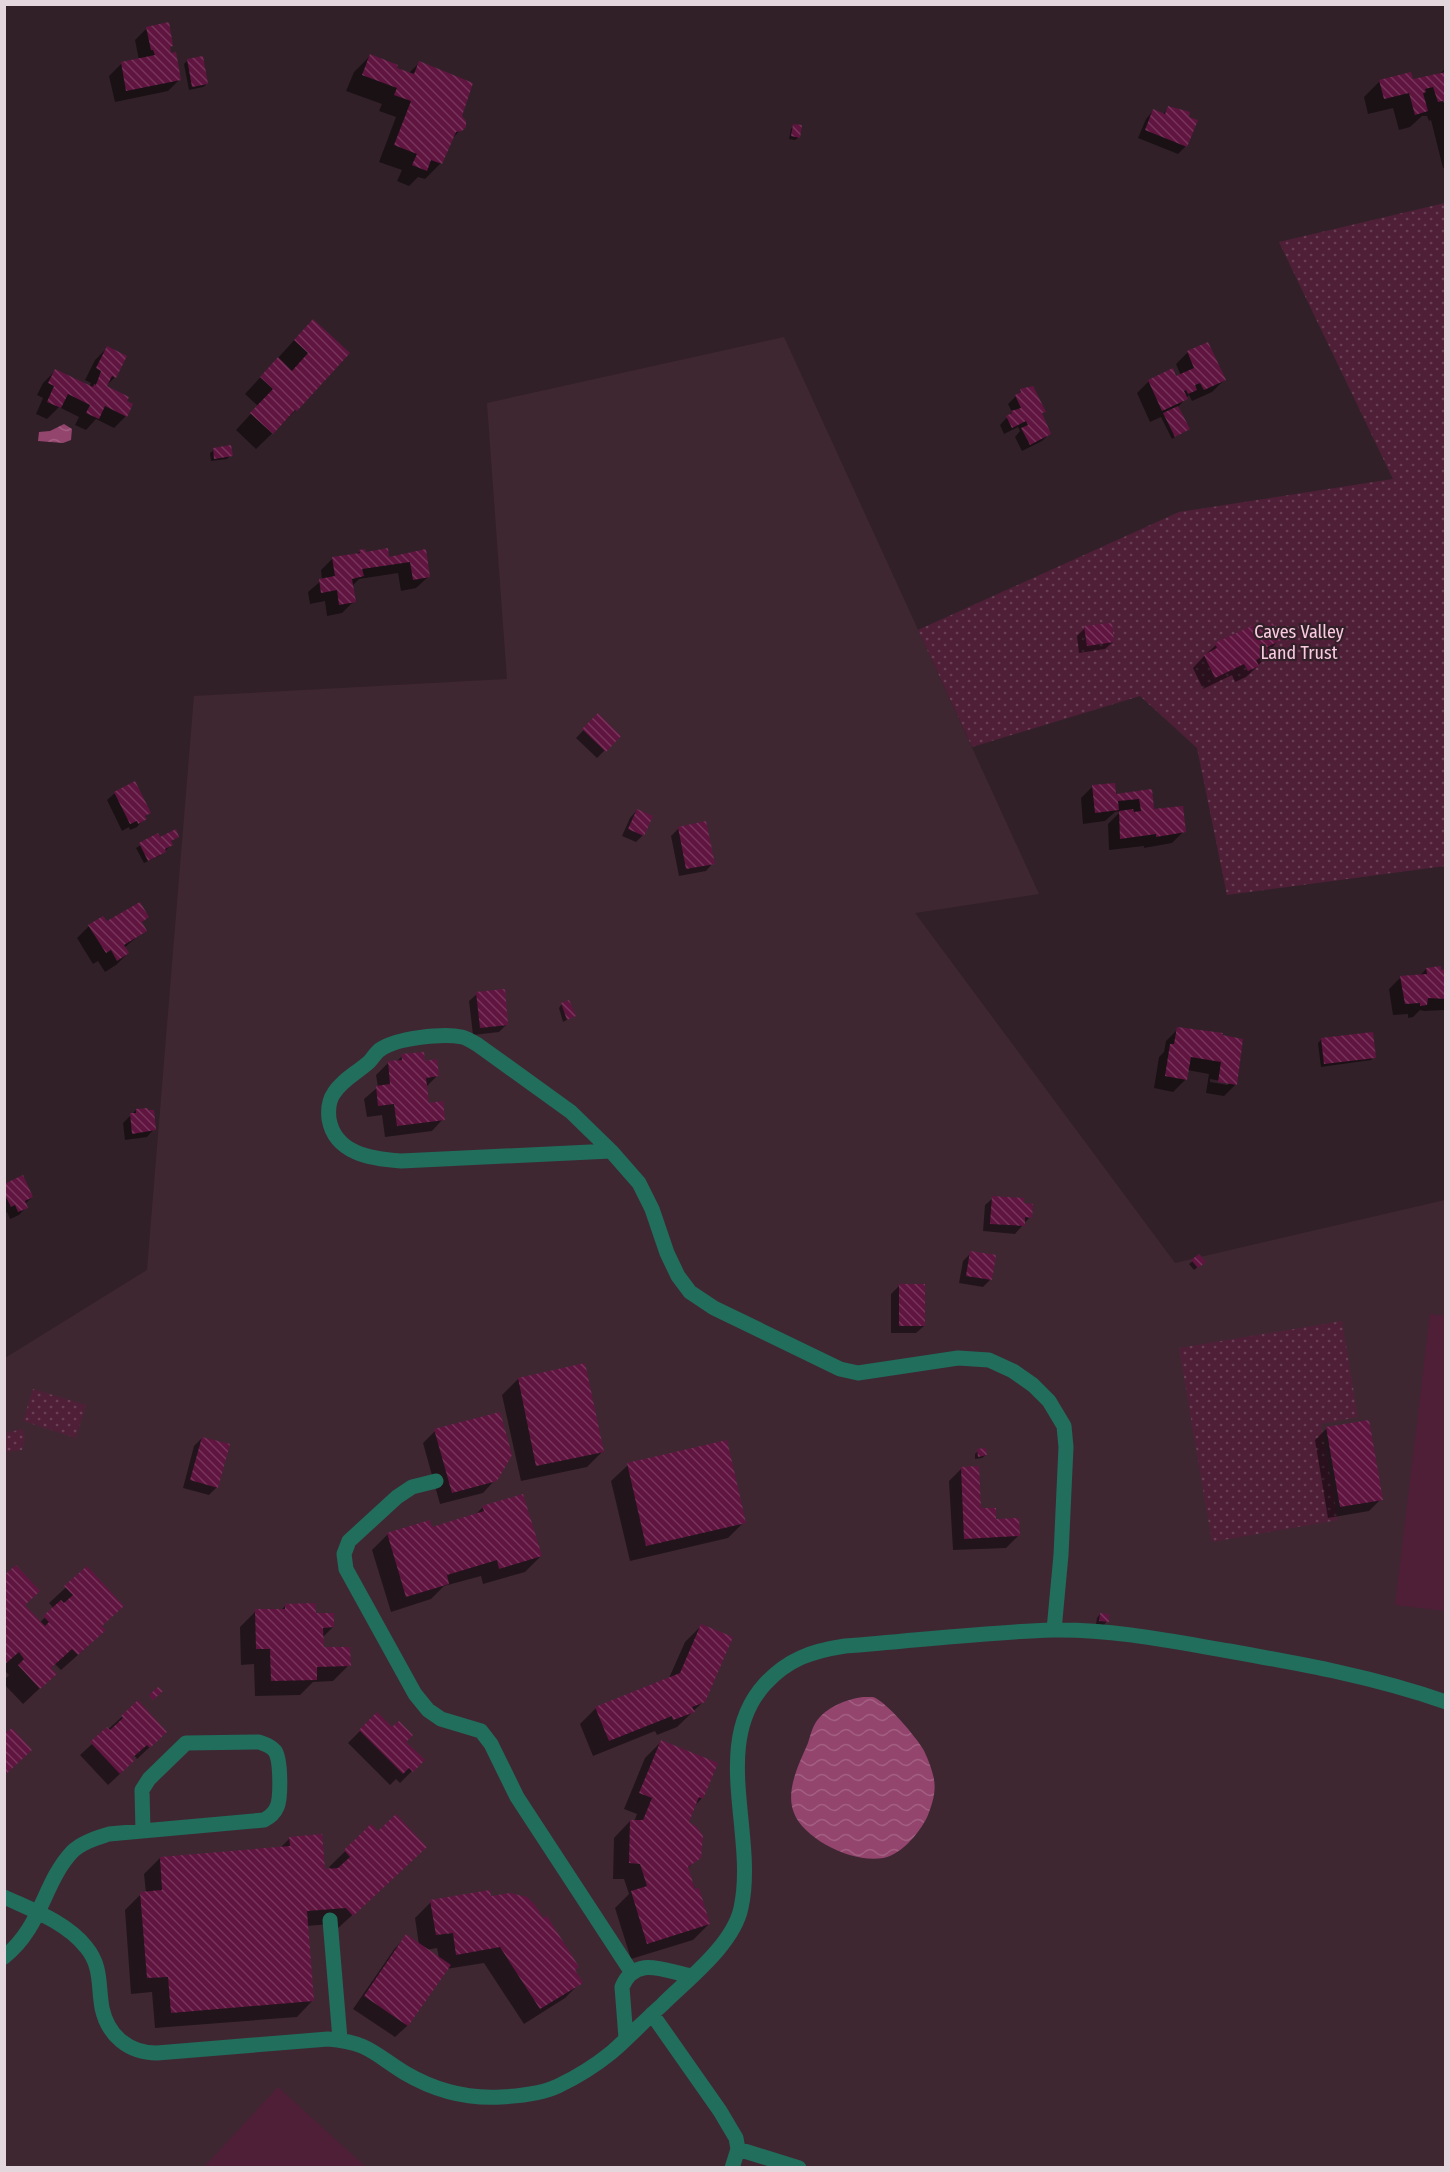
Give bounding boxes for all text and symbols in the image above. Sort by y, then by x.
park label: Caves Valley Land Trust [1254,621,1344,664]

